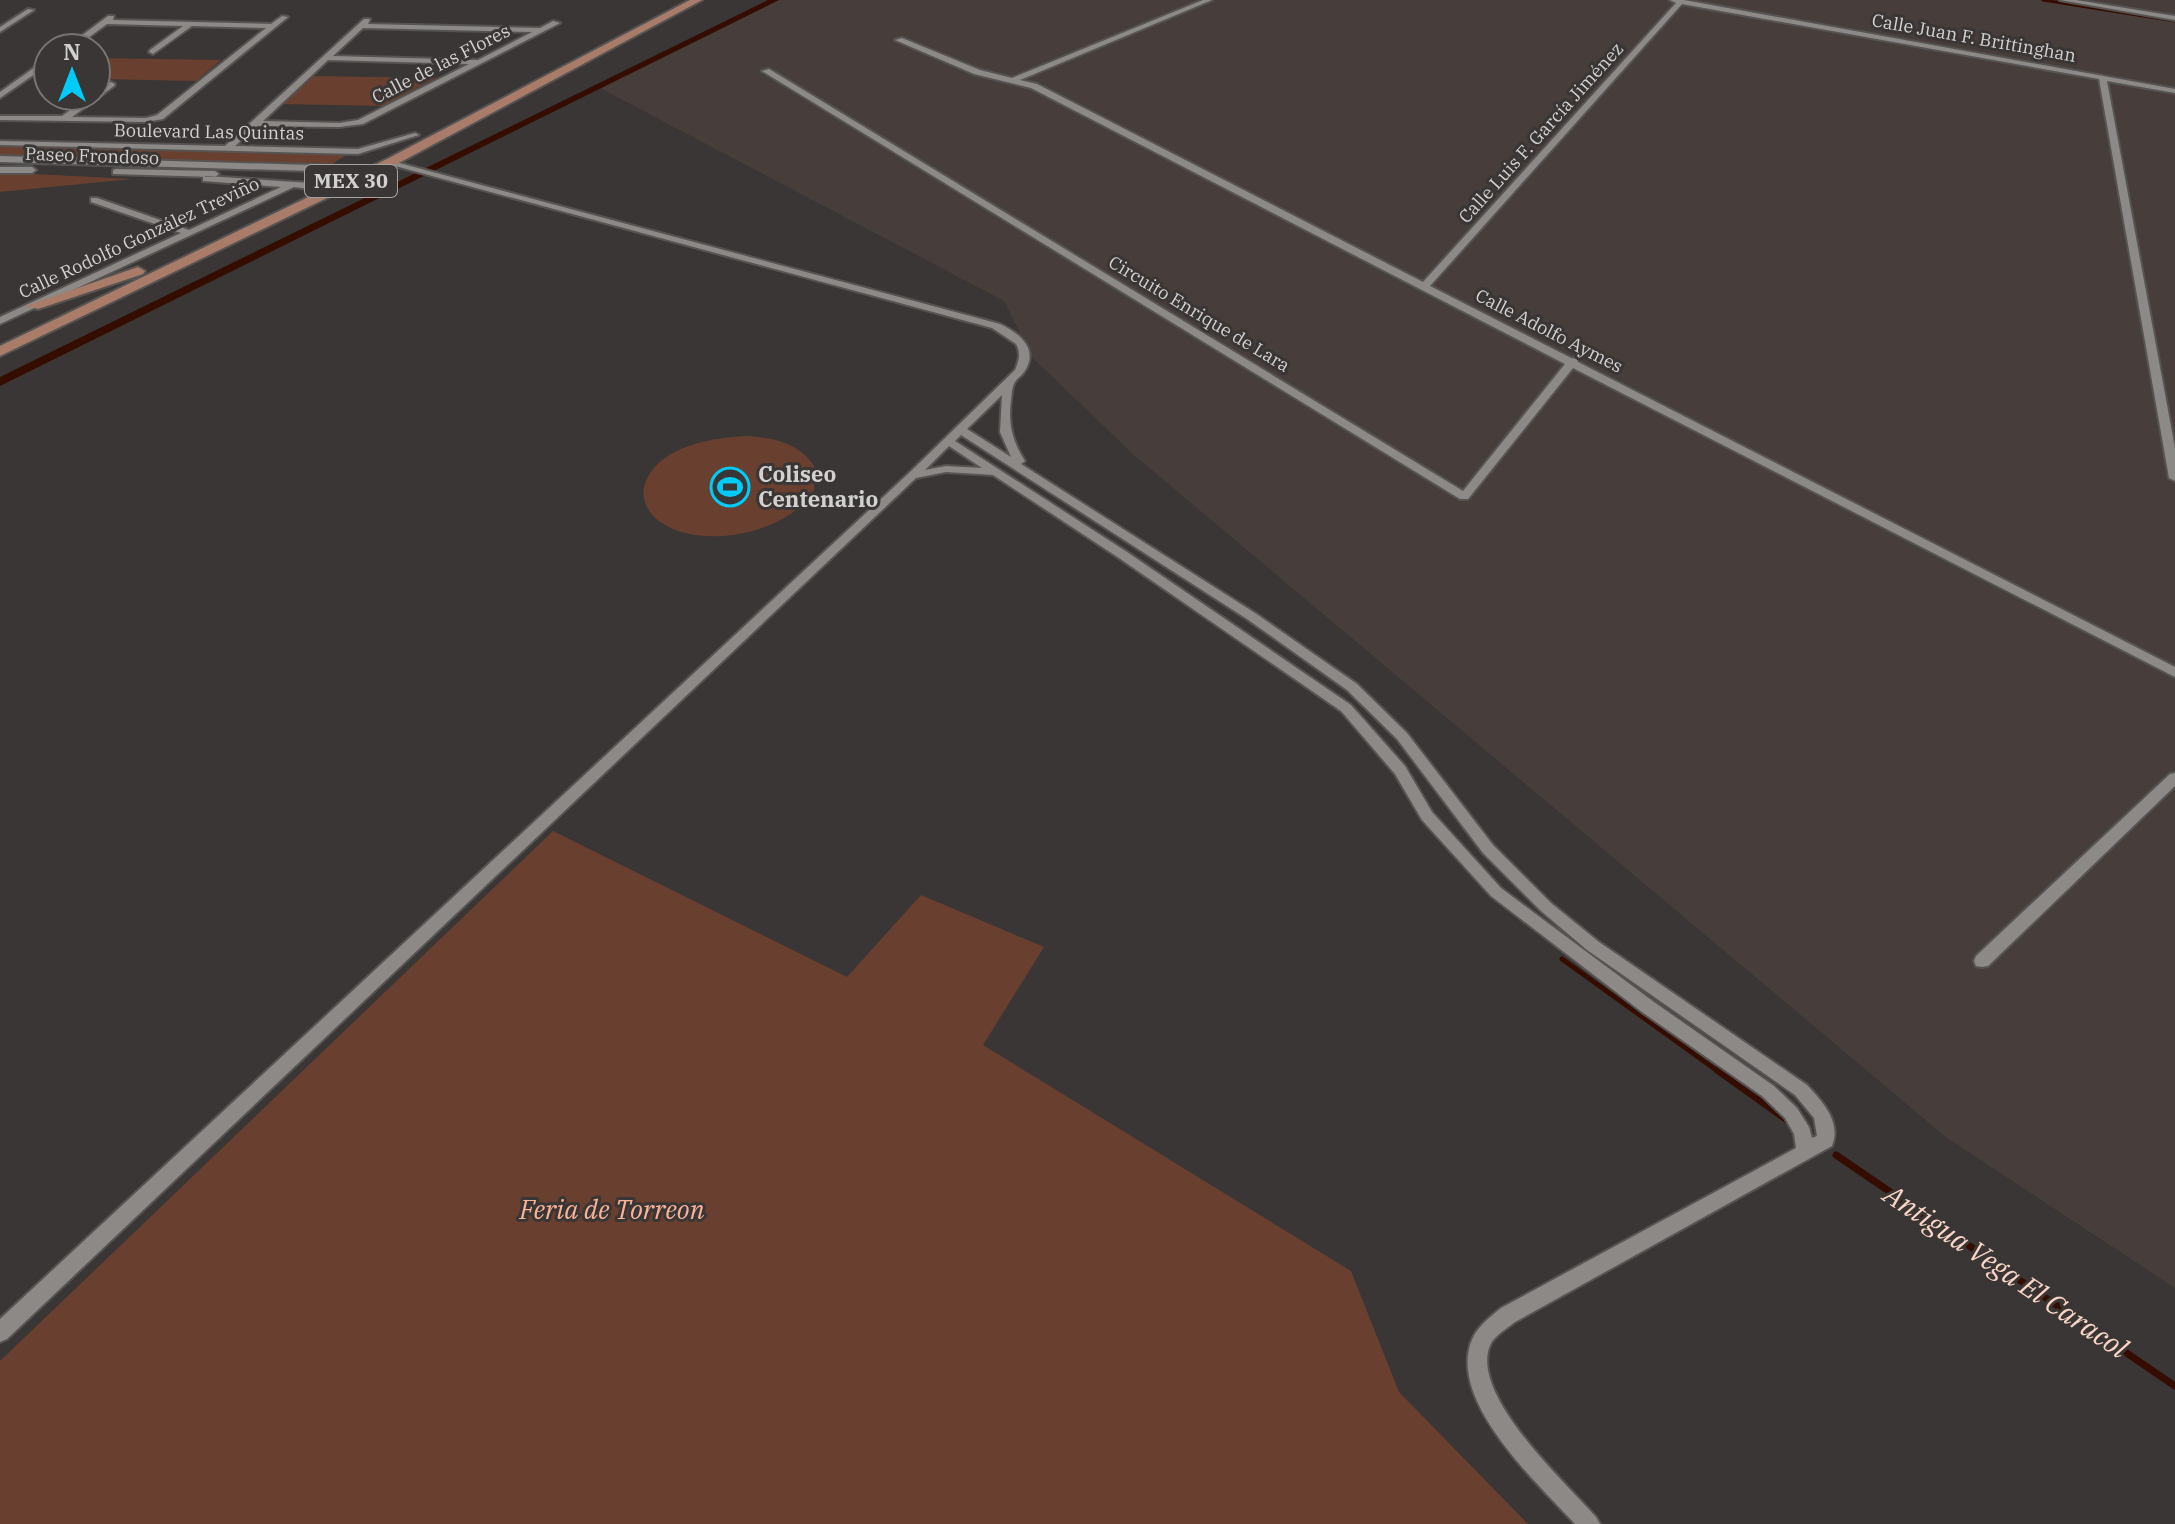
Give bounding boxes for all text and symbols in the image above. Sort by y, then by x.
street label: Calle Juan F. Brittinghan [1870,8,2078,67]
street label: Calle de las Flores [368,19,514,108]
north arrow [32,32,112,112]
text: N [63,37,81,66]
street label: Calle Luis F. García Jiménez [1453,37,1628,228]
street label: Boulevard Las Quintas [114,118,304,145]
street label: Paseo Frondoso [25,142,159,169]
road number: MEX 30 [305,165,397,197]
street label: Calle Rodolfo González Treviño [15,172,263,304]
street label: Circuito Enrique de Lara [1104,250,1294,377]
street label: Calle Adolfo Aymes [1472,283,1627,378]
place label: Coliseo Centenario [758,459,878,513]
sports icon: Coliseo Centenario [709,466,751,508]
water label: Antigua Vega El Caracol [1875,1174,2136,1367]
park label: Feria de Torreon [518,1192,705,1226]

